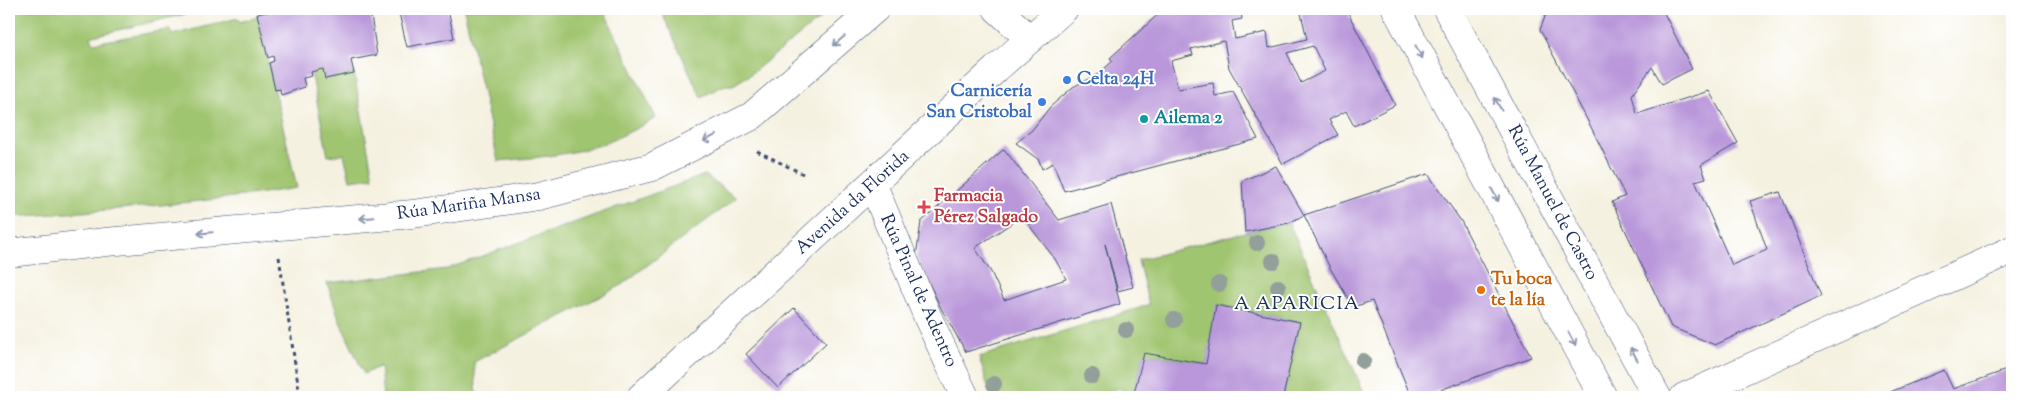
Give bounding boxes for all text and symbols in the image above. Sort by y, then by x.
one-way arrow [832,35,845,47]
one-way arrow [1415,44,1424,59]
place label: Celta 24H [1077,67,1155,93]
marker: Celta 24H [1061,74,1073,86]
place label: Carnicería San Cristobal [926,79,1033,126]
marker: Carnicería San Cristobal [1036,96,1048,108]
one-way arrow [1493,97,1502,112]
place label: Ailema 2 [1154,106,1223,132]
marker: Ailema 2 [1138,113,1150,125]
street label: Rúa Manuel de Castro [1500,121,1604,285]
one-way arrow [702,133,717,143]
street label: Avenida da Florida [790,144,916,262]
street label: Rúa Mariña Mansa [395,182,543,228]
place label: Farmacia Pérez Salgado [934,184,1038,231]
one-way arrow [1490,188,1500,203]
marker: Farmacia Pérez Salgado [918,201,930,213]
street label: Rúa Pinal de Adentro [873,210,964,372]
one-way arrow [359,214,375,223]
one-way arrow [197,229,213,238]
place label: Tu boca te la lía [1491,267,1553,314]
marker: Tu boca te la lía [1475,284,1487,296]
district label: A APARICIA [1234,291,1360,318]
one-way arrow [1567,331,1577,345]
one-way arrow [1629,347,1639,362]

